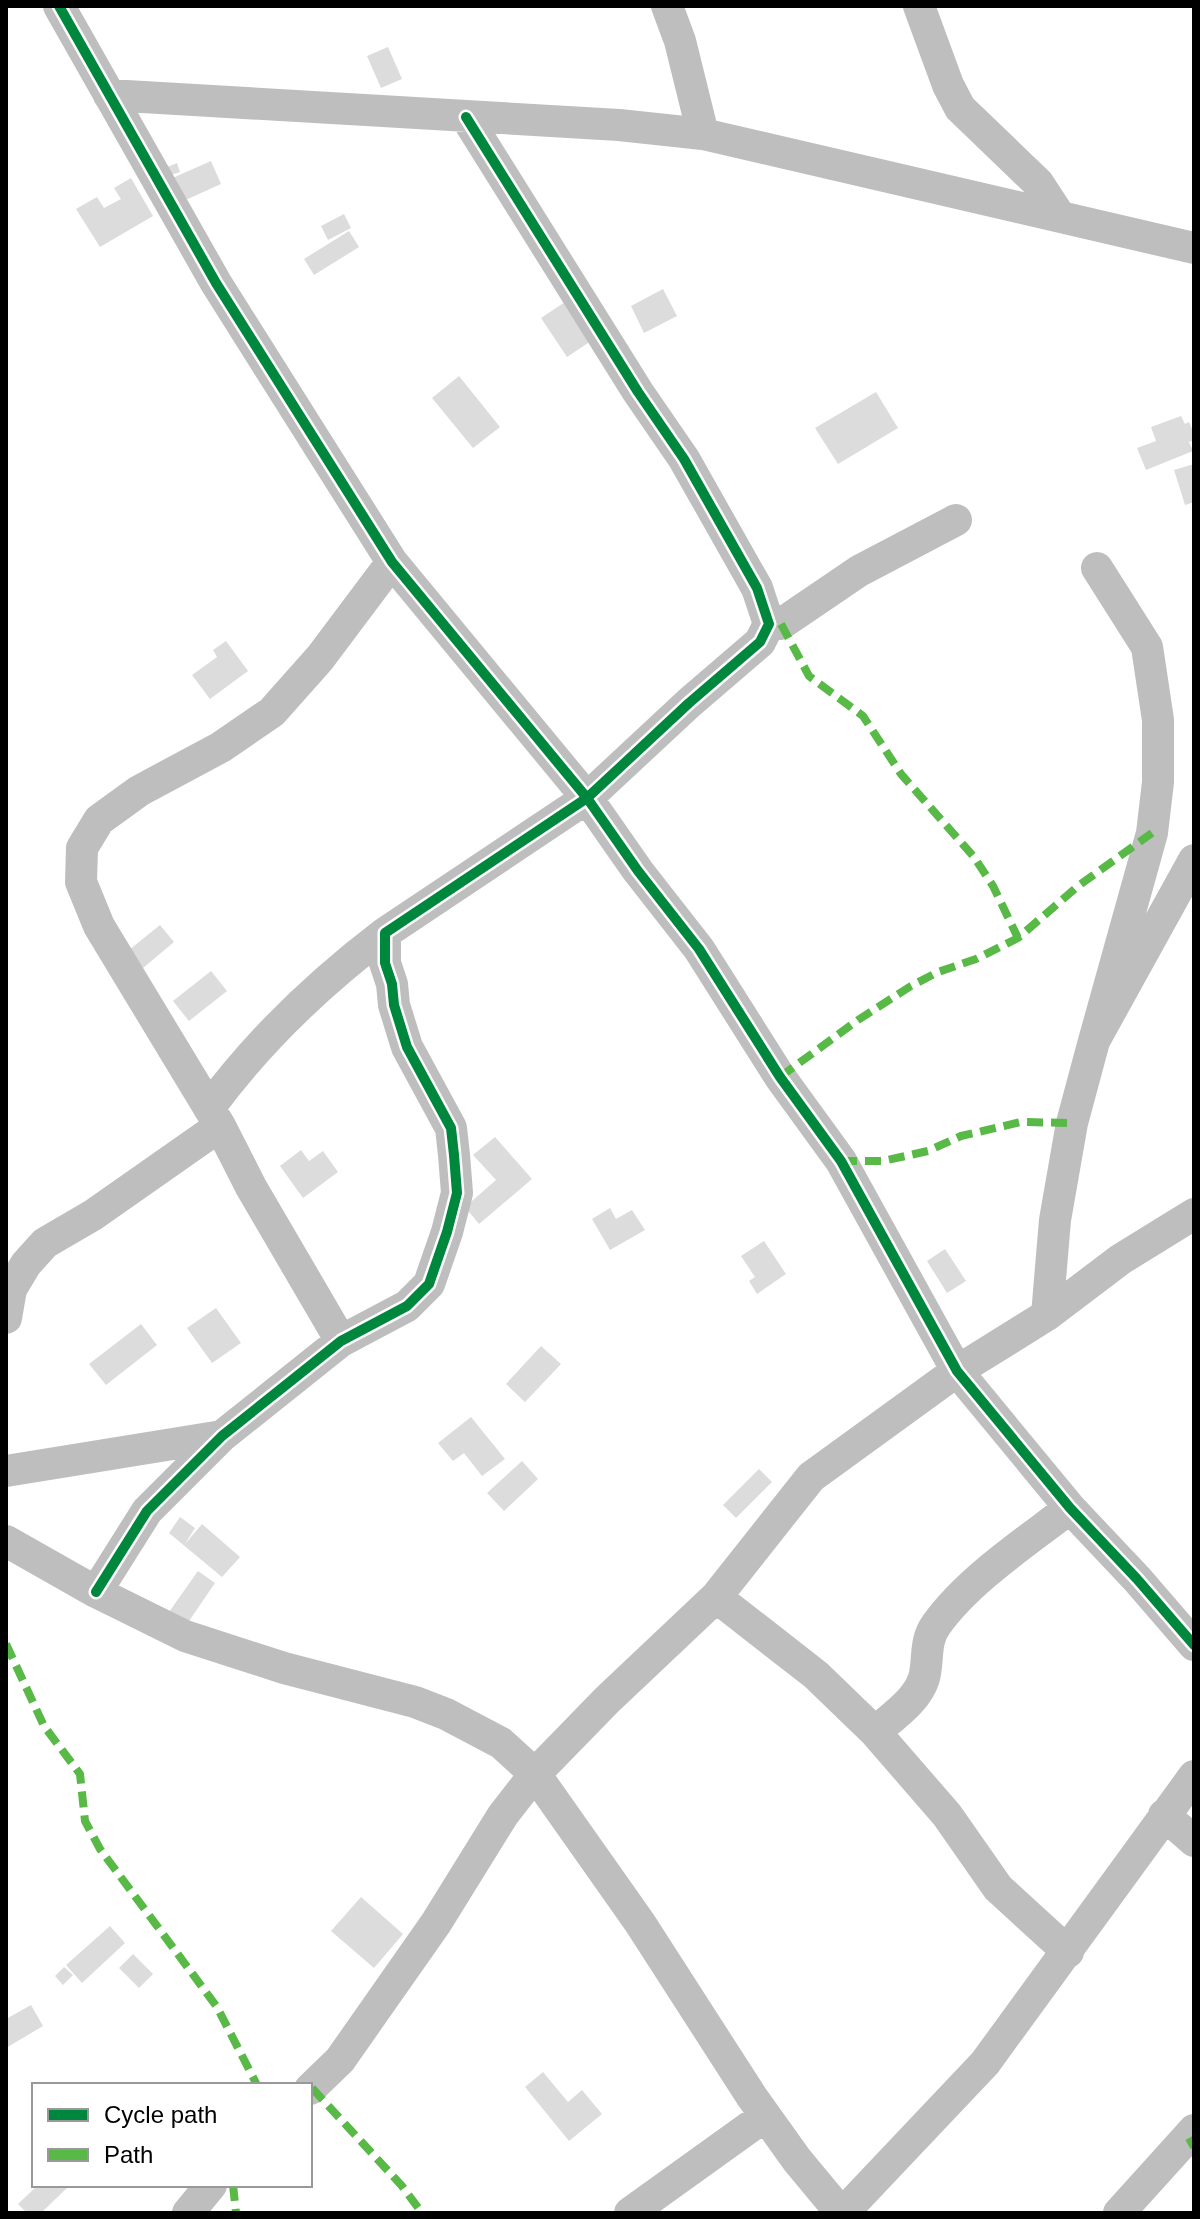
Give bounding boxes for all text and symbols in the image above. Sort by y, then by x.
legend [32,2083,312,2187]
text: Cycle path [104,2101,217,2128]
text: Path [104,2141,153,2168]

